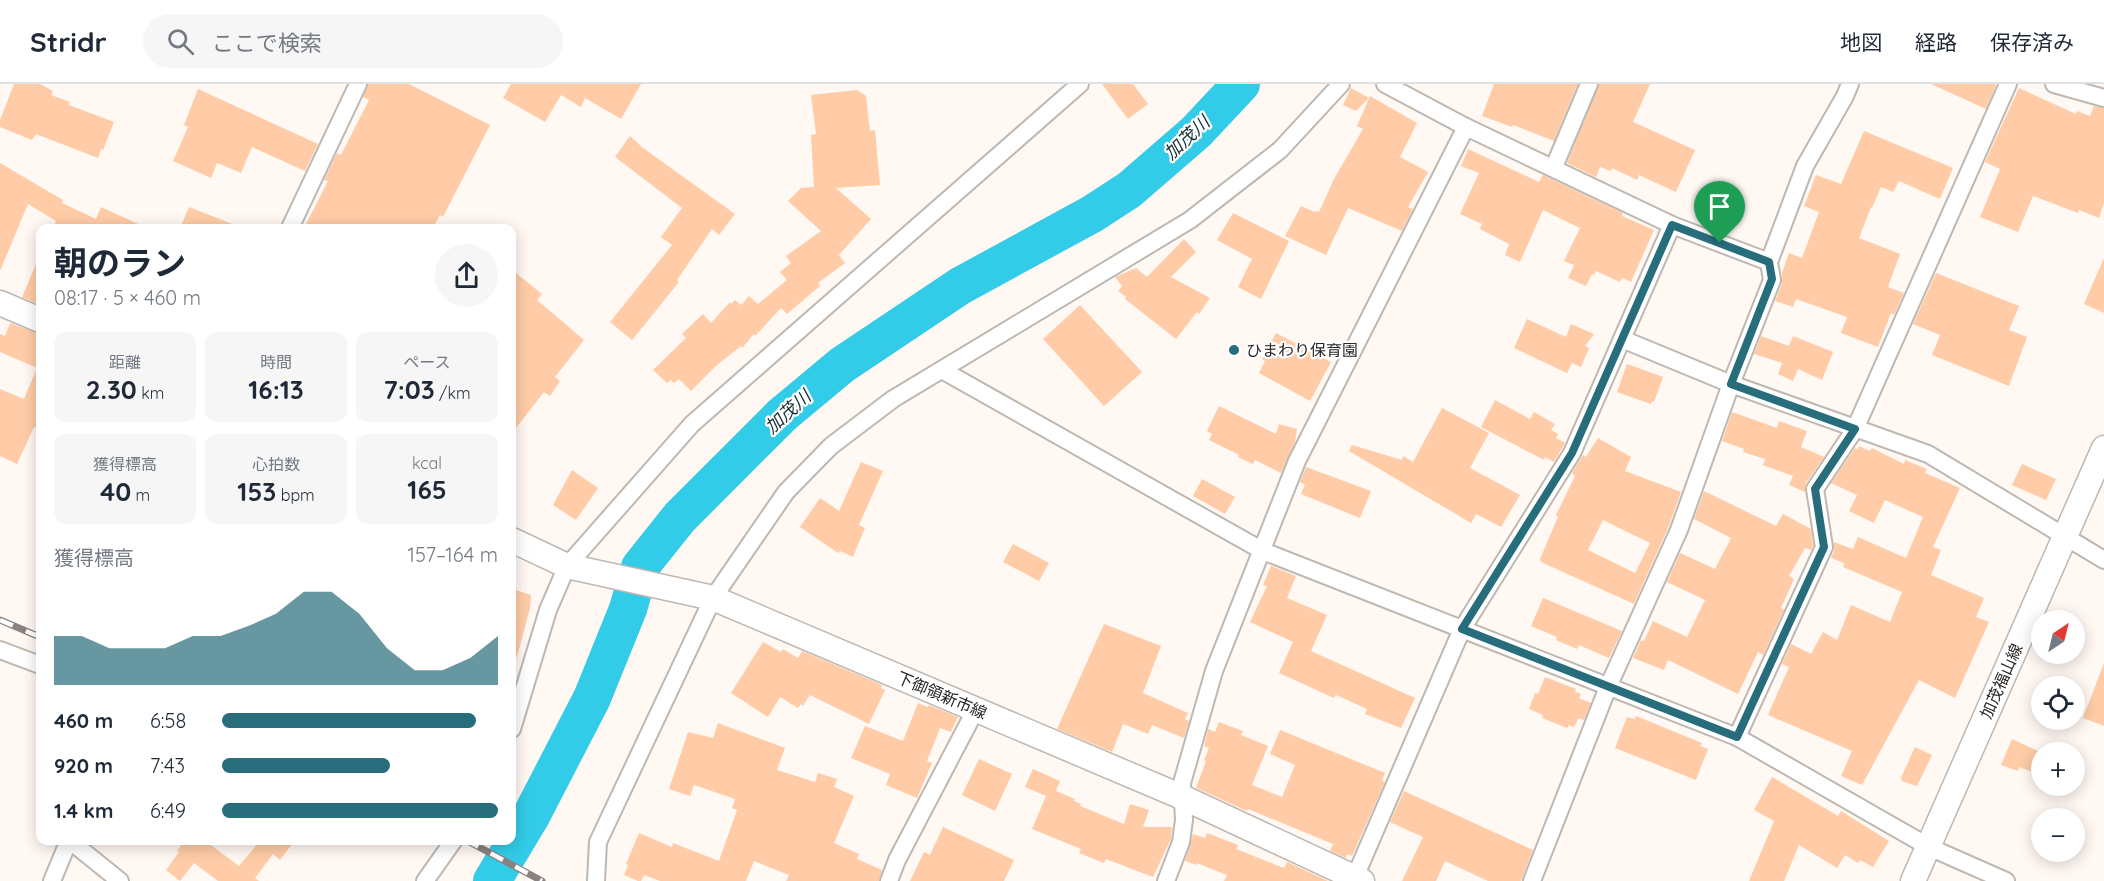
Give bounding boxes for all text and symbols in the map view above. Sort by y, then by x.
search box [143,14,563,68]
text: Stridr [30,24,107,59]
icon: search [164,25,197,58]
text: ここで検索 [212,29,322,57]
text: 地図 [1840,29,1882,55]
text: 経路 [1915,29,1957,55]
text: 保存済み [1990,29,2074,55]
water label: 加茂川 [1159,109,1216,164]
pin [1694,181,1745,243]
icon: arrive [1703,190,1736,223]
text: 朝のラン [54,242,186,283]
button: share [435,244,498,307]
text: 08:17 · 5 × 460 m [54,285,201,310]
place label: ひまわり保育園 [1246,340,1358,360]
marker: ひまわり保育園 [1227,343,1241,357]
text: 距離 [109,352,141,372]
text: 時間 [260,352,292,372]
text: ペース [403,352,451,372]
text: 2.30 [86,373,137,406]
text: 16:13 [248,373,304,406]
text: 7:03 [383,373,435,406]
text: km [137,383,164,403]
text: /km [435,383,471,403]
water label: 加茂川 [760,384,817,438]
text: kcal [412,453,442,473]
text: 獲得標高 [93,454,157,474]
text: 心拍数 [252,454,300,474]
text: 165 [407,473,447,506]
text: 40 [100,475,131,508]
text: 153 [237,475,276,508]
text: m [131,485,150,505]
text: bpm [276,485,315,505]
text: 157–164 m [407,542,498,567]
text: 獲得標高 [54,545,134,570]
north arrow [2031,610,2085,664]
map controls [2031,610,2085,862]
street label: 加茂福山線 [1976,640,2026,722]
street label: 下御領新市線 [894,667,990,723]
button: locate [2031,676,2085,730]
text: 460 m [54,708,113,733]
text: 6:58 [150,708,186,733]
button: + [2031,742,2085,796]
text: 920 m [54,753,113,778]
text: 7:43 [150,753,185,778]
text: 1.4 km [54,798,113,823]
text: 6:49 [150,798,186,823]
button: − [2031,808,2085,862]

